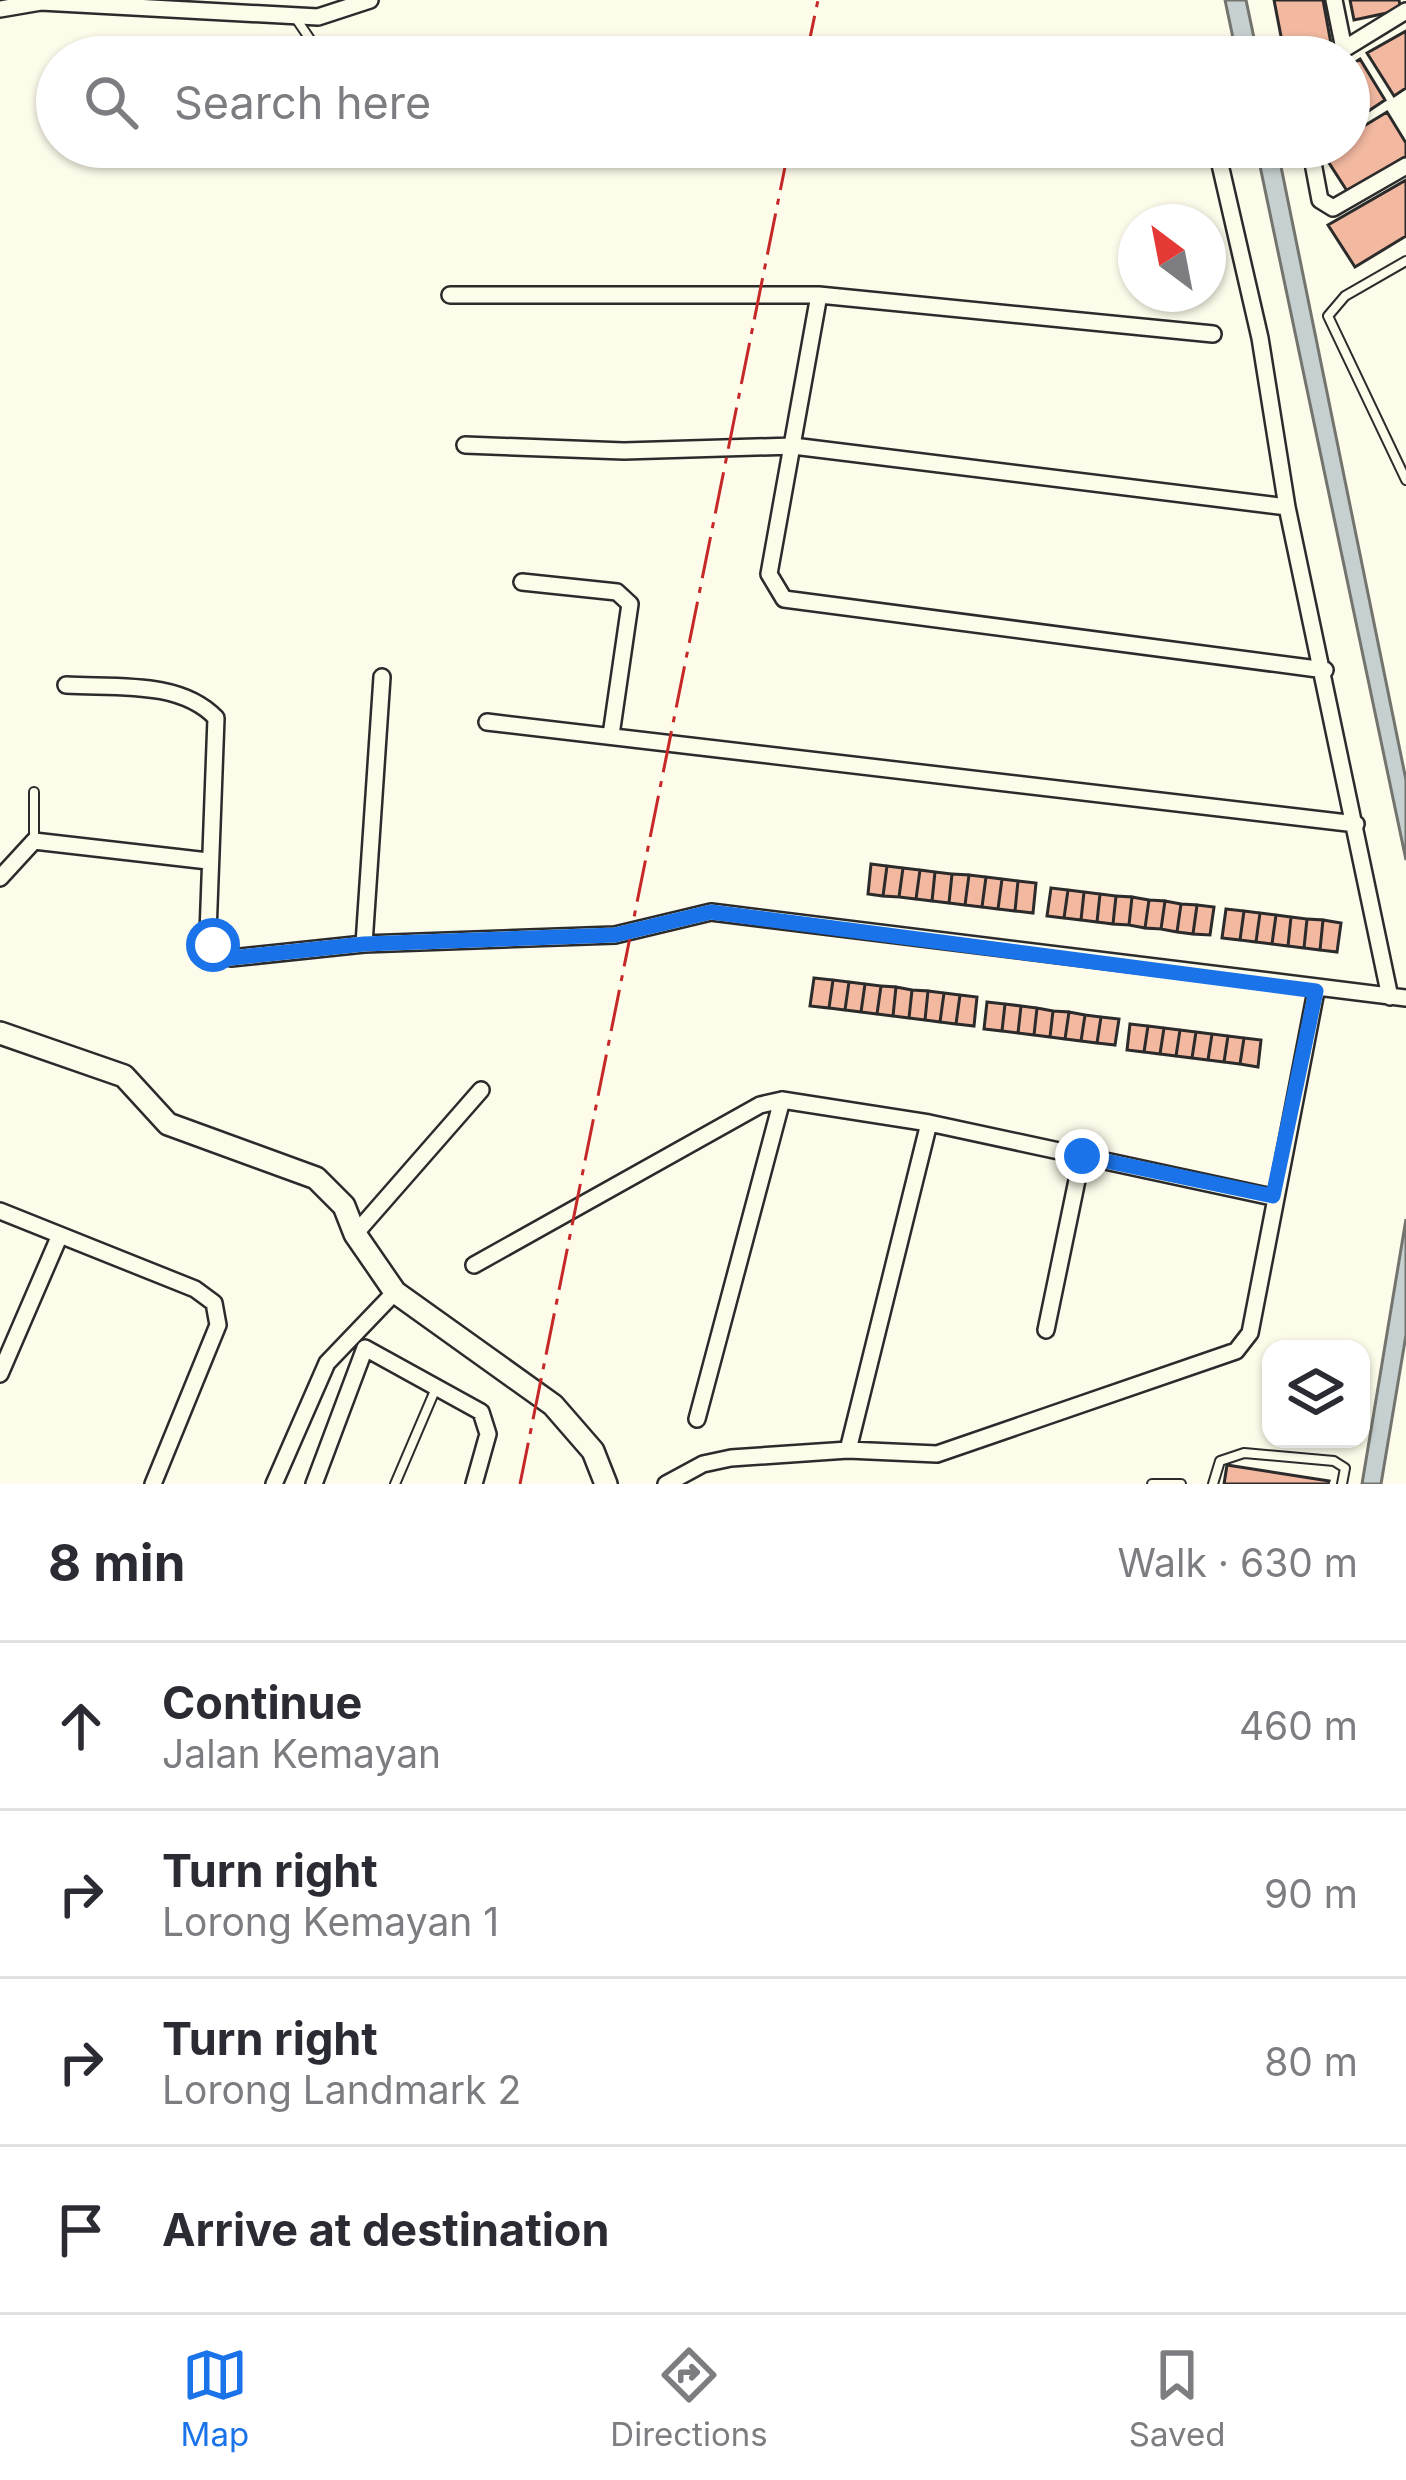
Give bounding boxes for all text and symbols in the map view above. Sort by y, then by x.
search box [36,36,1370,168]
icon: search [78,69,144,135]
text: Search here [174,75,431,130]
north arrow [1118,204,1226,312]
route start [186,918,240,972]
route end [1055,1129,1109,1183]
map controls [1262,1340,1370,1448]
button: layers [1262,1340,1370,1448]
text: 8 min [48,1532,185,1593]
text: Walk · 630 m [1118,1539,1358,1586]
text: Continue [162,1675,362,1730]
icon: ahead [48,1693,114,1759]
text: 460 m [1239,1702,1358,1749]
text: Jalan Kemayan [162,1730,441,1777]
text: Turn right [162,1843,378,1898]
icon: right [48,1861,114,1927]
text: 90 m [1264,1870,1358,1917]
text: Lorong Kemayan 1 [162,1898,499,1945]
text: Turn right [162,2011,378,2066]
icon: right [48,2029,114,2095]
text: 80 m [1264,2038,1358,2085]
text: Lorong Landmark 2 [162,2066,521,2113]
icon: arrive [48,2197,114,2263]
text: Arrive at destination [162,2202,609,2257]
tab: Map [181,2342,249,2454]
tab: Directions [610,2342,768,2454]
tab: Saved [1129,2342,1225,2454]

